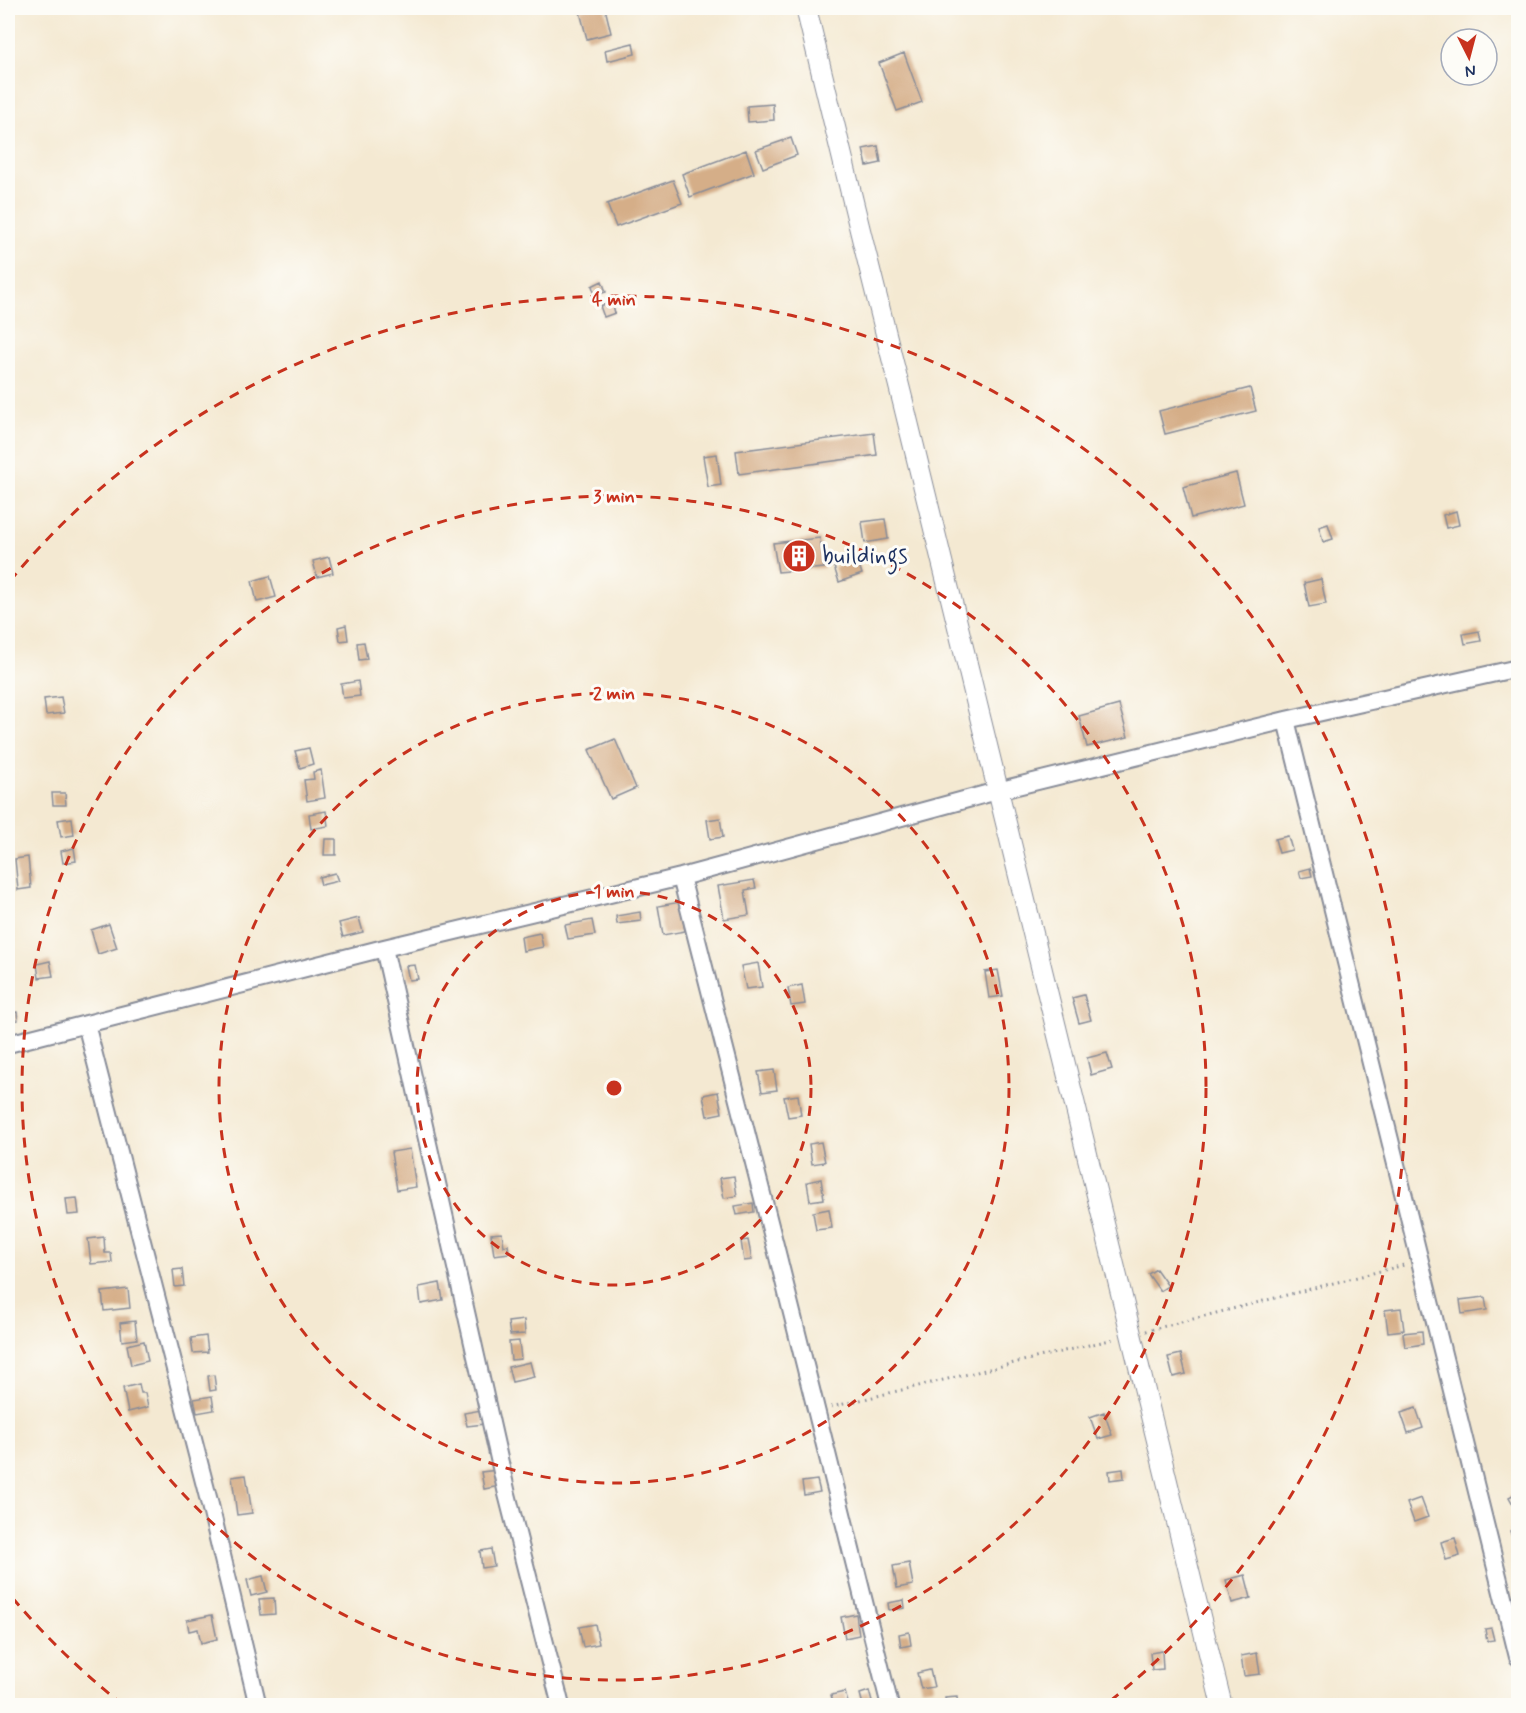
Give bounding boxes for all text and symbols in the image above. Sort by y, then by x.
north arrow [1439,27,1499,87]
text: N [1464,59,1477,81]
text: 4 min [592,288,636,312]
text: 3 min [593,485,635,509]
building icon: buildings [781,538,817,574]
place label: buildings [822,541,908,575]
text: 2 min [593,682,635,706]
text: 1 min [593,880,635,904]
centre of rings [604,1078,624,1098]

